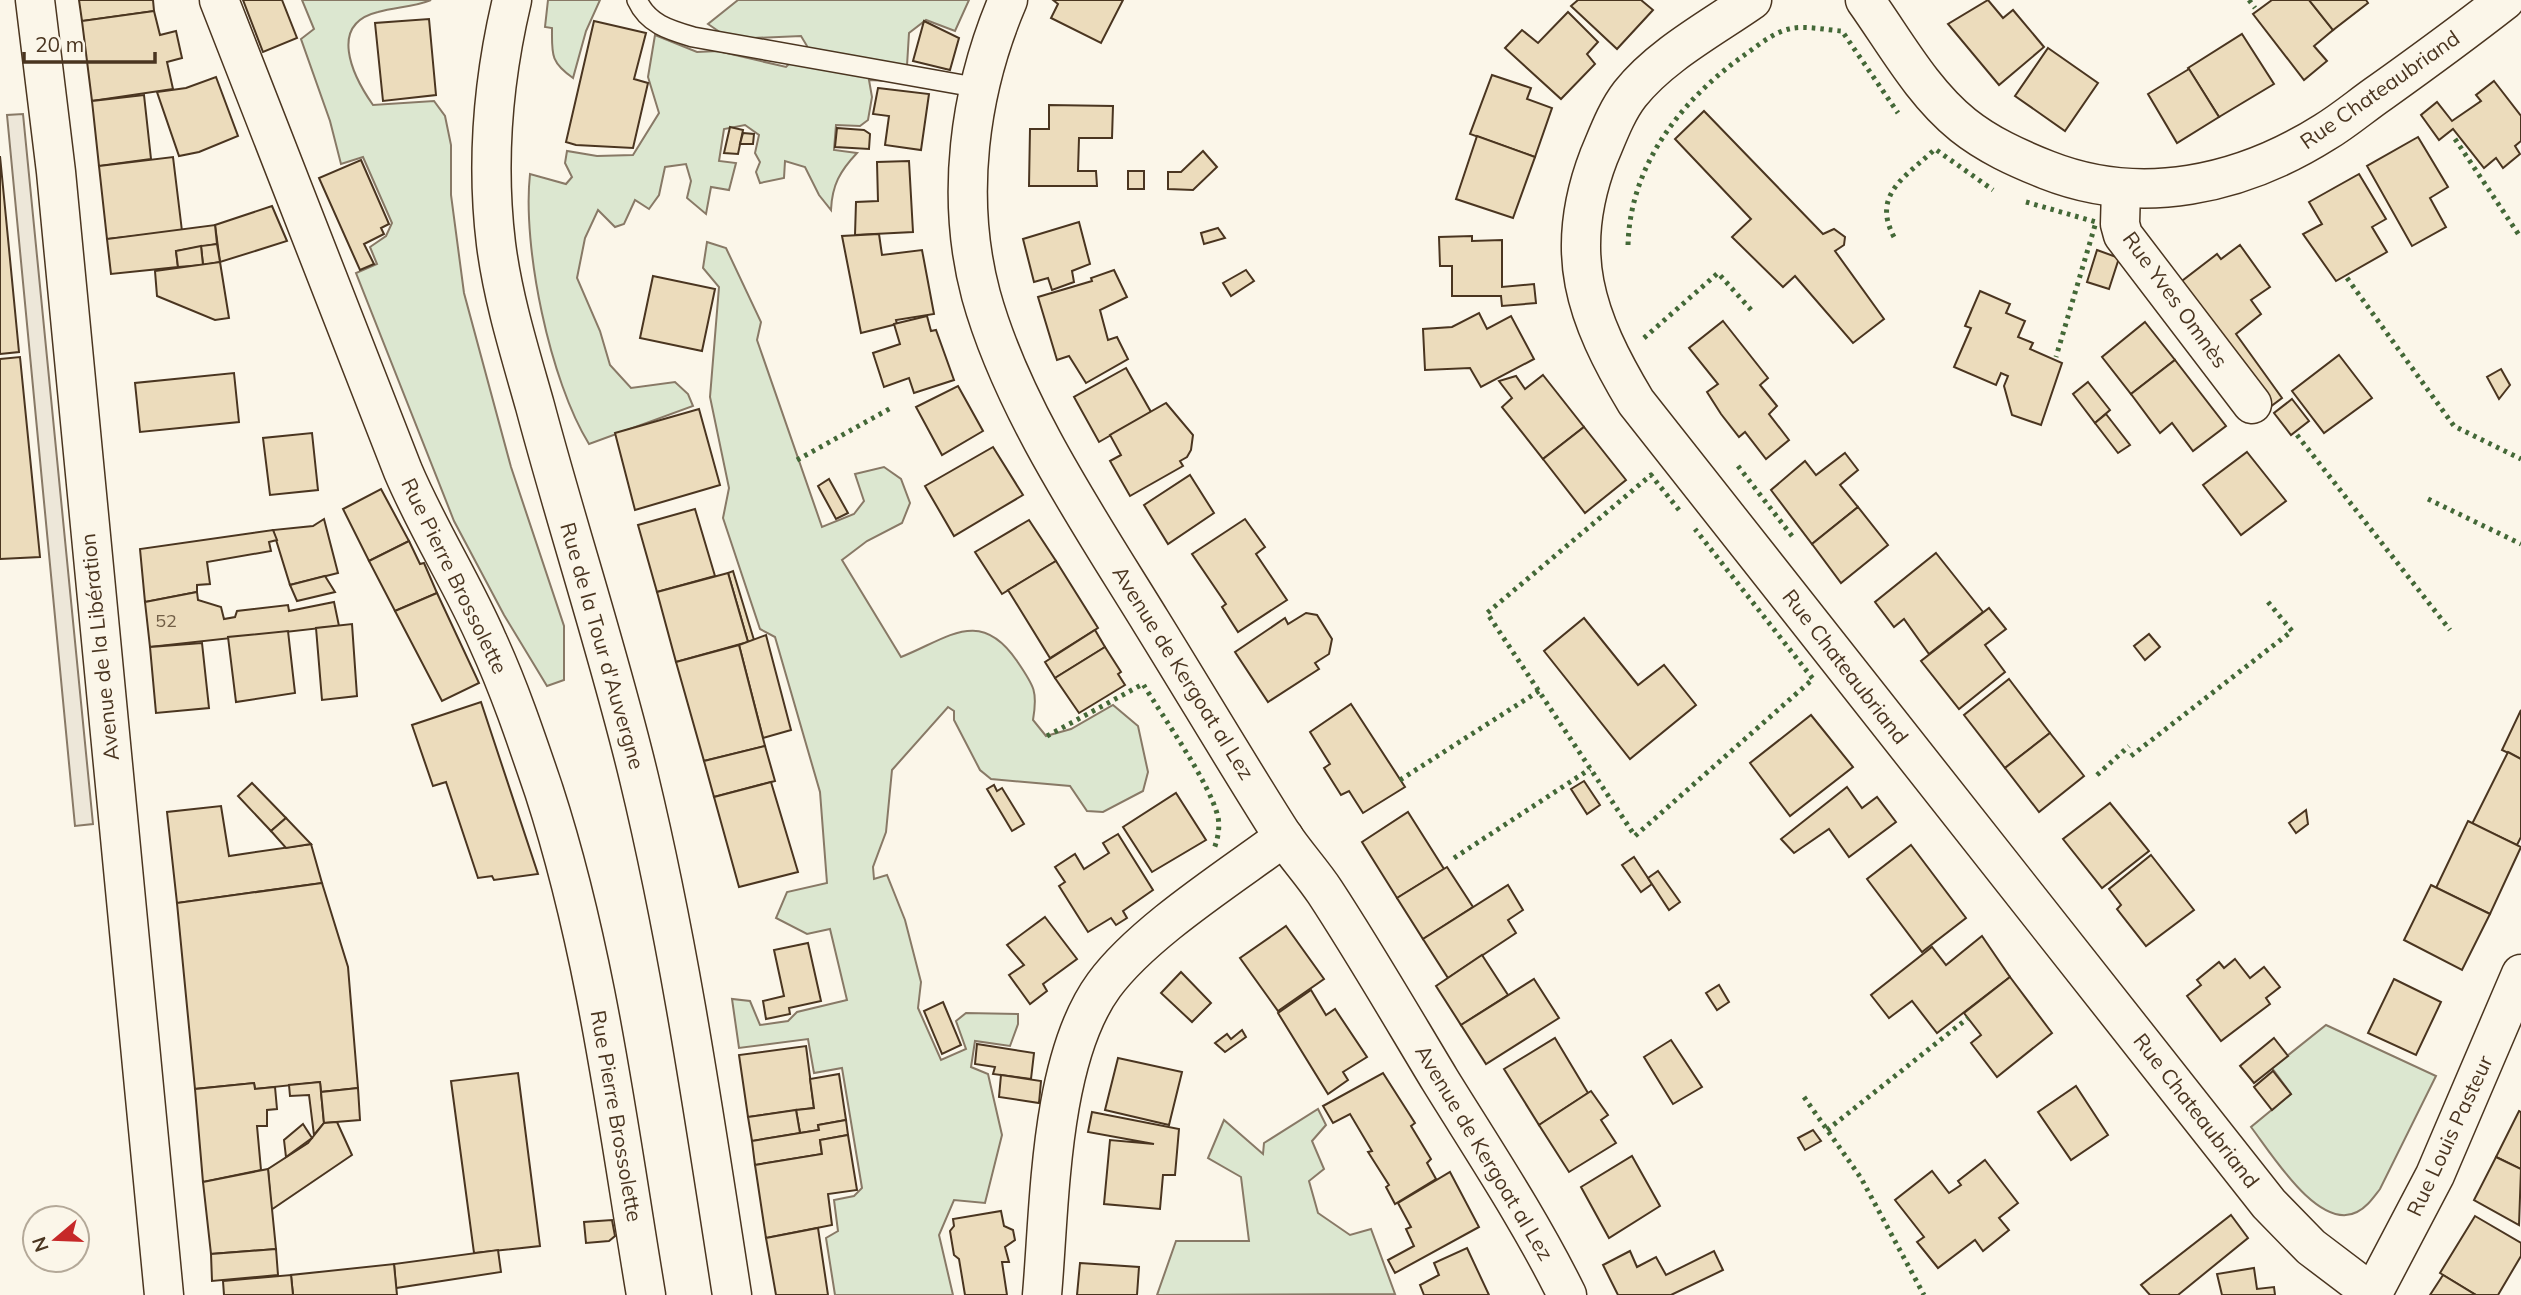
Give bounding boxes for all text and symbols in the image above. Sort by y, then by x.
scale bar [24,21,156,65]
street label: Rue Chateaubriand [2295,24,2464,154]
text: 20 m [35,31,84,57]
street label: Rue Yves Omnès [2118,226,2234,373]
street label: Rue Pierre Brossolette [396,474,514,678]
street label: Rue de la Tour d'Auvergne [555,519,651,772]
street label: Avenue de la Libération [74,532,124,762]
street label: Avenue de Kergoat al Lez [1107,561,1260,784]
street label: Rue Chateaubriand [1777,584,1914,749]
house number: 52 [155,609,177,632]
street label: Rue Pierre Brossolette [586,1008,648,1224]
street label: Rue Chateaubriand [2128,1028,2265,1193]
street label: Avenue de Kergoat al Lez [1410,1040,1560,1265]
street label: Rue Louis Pasteur [2400,1051,2498,1220]
north arrow [21,1204,91,1274]
text: N [26,1234,54,1255]

